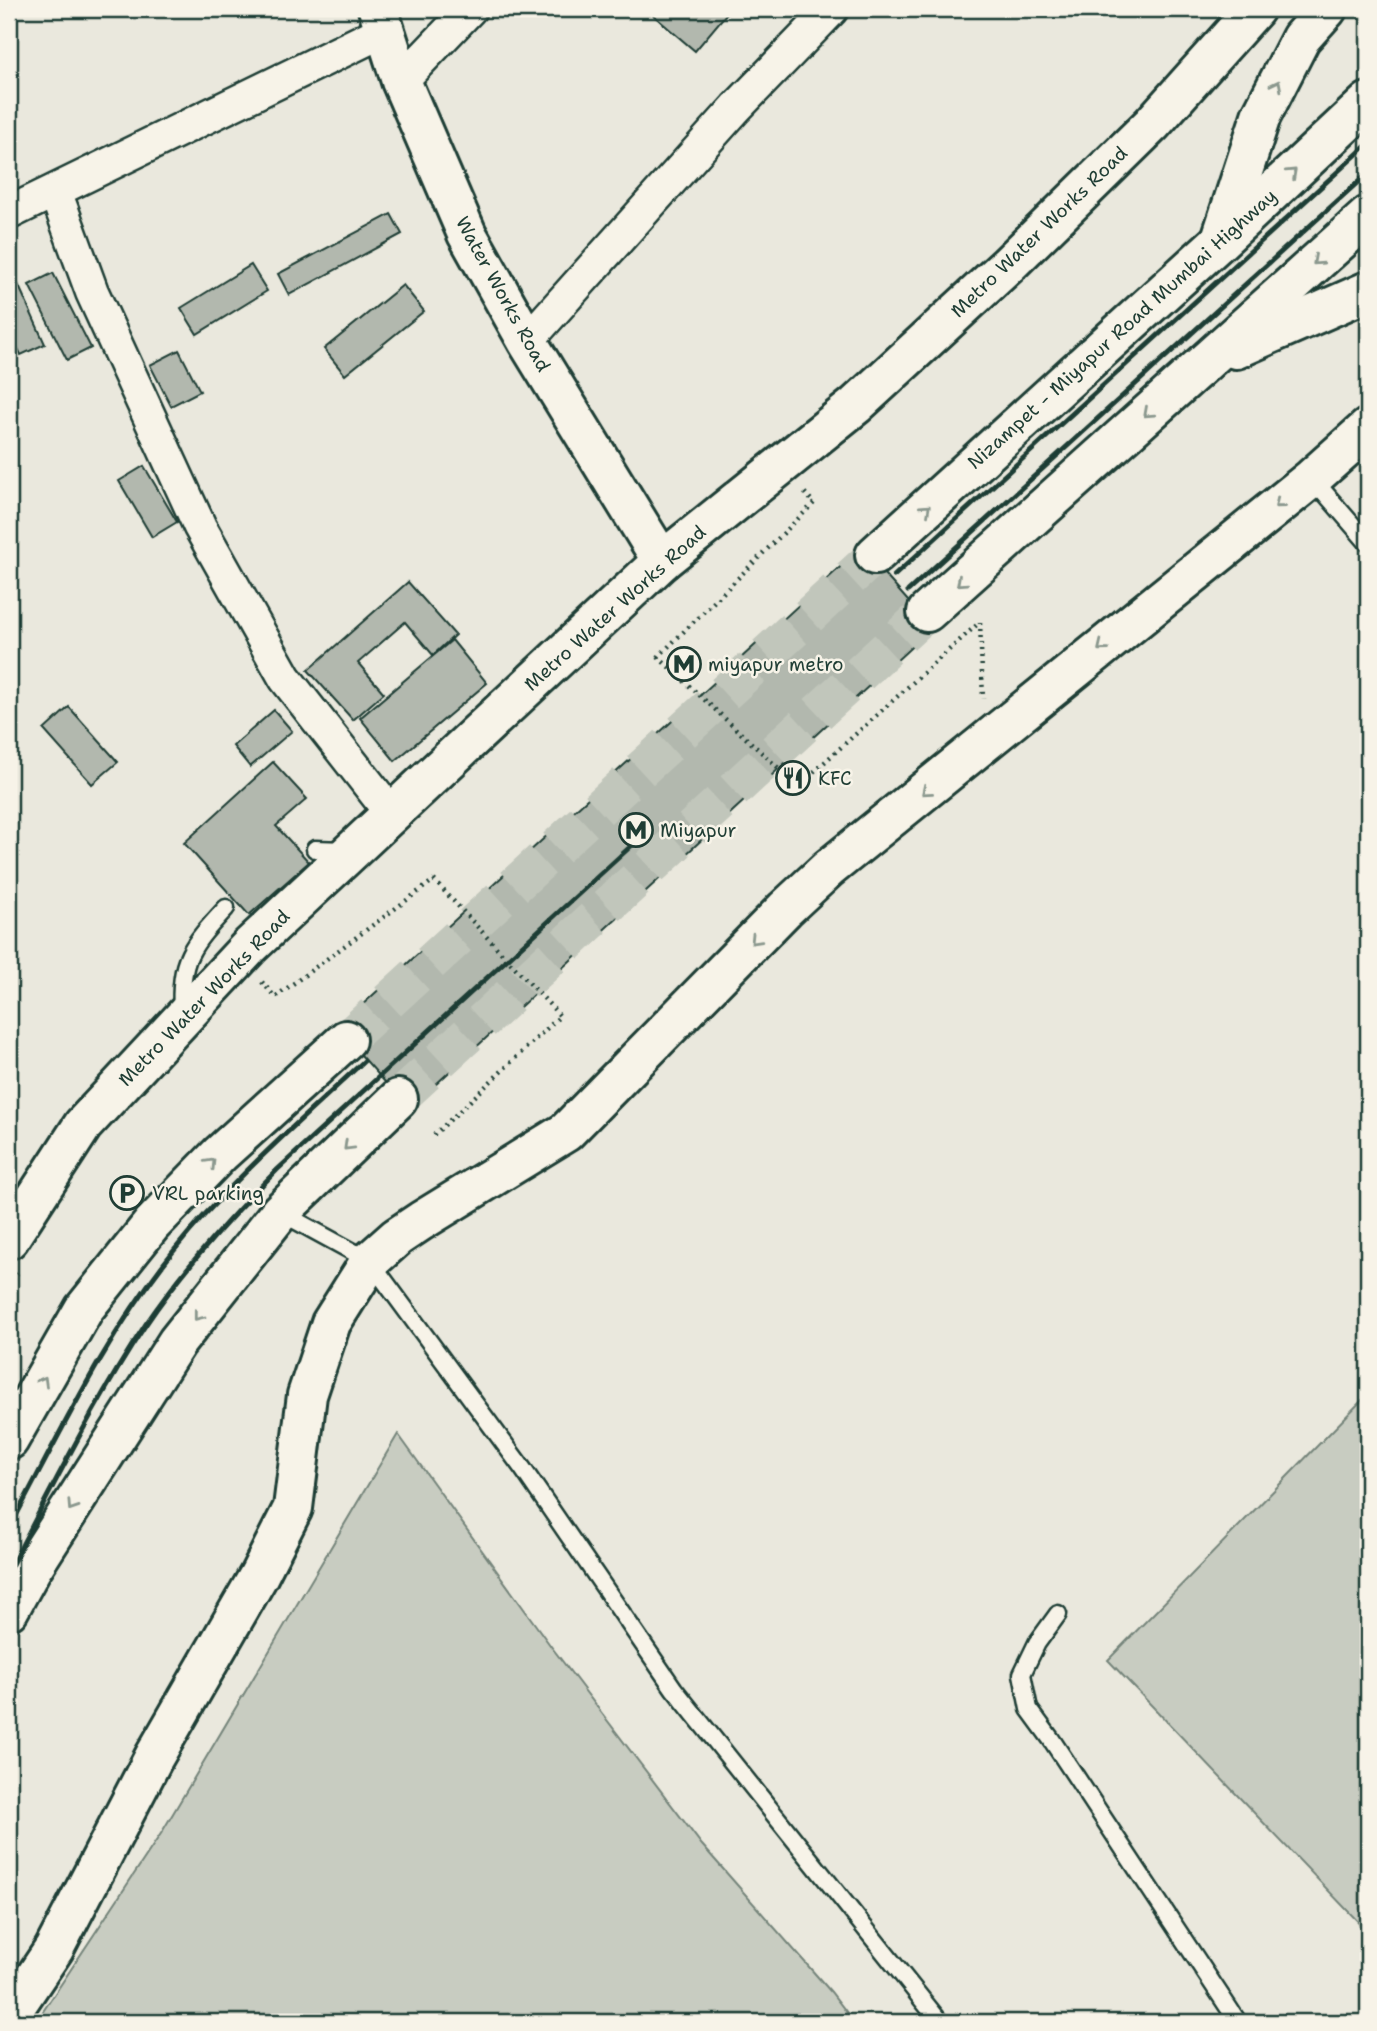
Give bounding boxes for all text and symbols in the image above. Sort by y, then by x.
one-way arrow [1268,79,1282,92]
street label: Metro Water Works Road [945,141,1133,323]
one-way arrow [1284,169,1297,181]
street label: Nizampet - Miyapur Road Mumbai Highway [962,183,1282,475]
street label: Water Works Road [450,212,556,376]
one-way arrow [1312,253,1325,266]
one-way arrow [1143,405,1156,417]
one-way arrow [1275,496,1287,509]
one-way arrow [918,504,931,517]
street label: Metro Water Works Road [519,520,711,696]
one-way arrow [956,574,969,586]
one-way arrow [1098,639,1111,651]
metro station icon: miyapur metro [665,645,703,683]
place label: miyapur metro [708,652,843,677]
restaurant icon: KFC [774,759,812,797]
place label: KFC [818,766,852,791]
one-way arrow [921,782,933,795]
metro station icon: Miyapur [617,811,655,849]
place label: Miyapur [660,818,737,843]
street label: Metro Water Works Road [113,904,295,1092]
one-way arrow [750,932,763,945]
one-way arrow [344,1138,357,1151]
one-way arrow [203,1158,216,1171]
parking icon: VRL parking [108,1174,146,1212]
place label: VRL parking [152,1181,264,1206]
one-way arrow [193,1308,206,1321]
one-way arrow [35,1375,48,1388]
one-way arrow [68,1498,81,1511]

